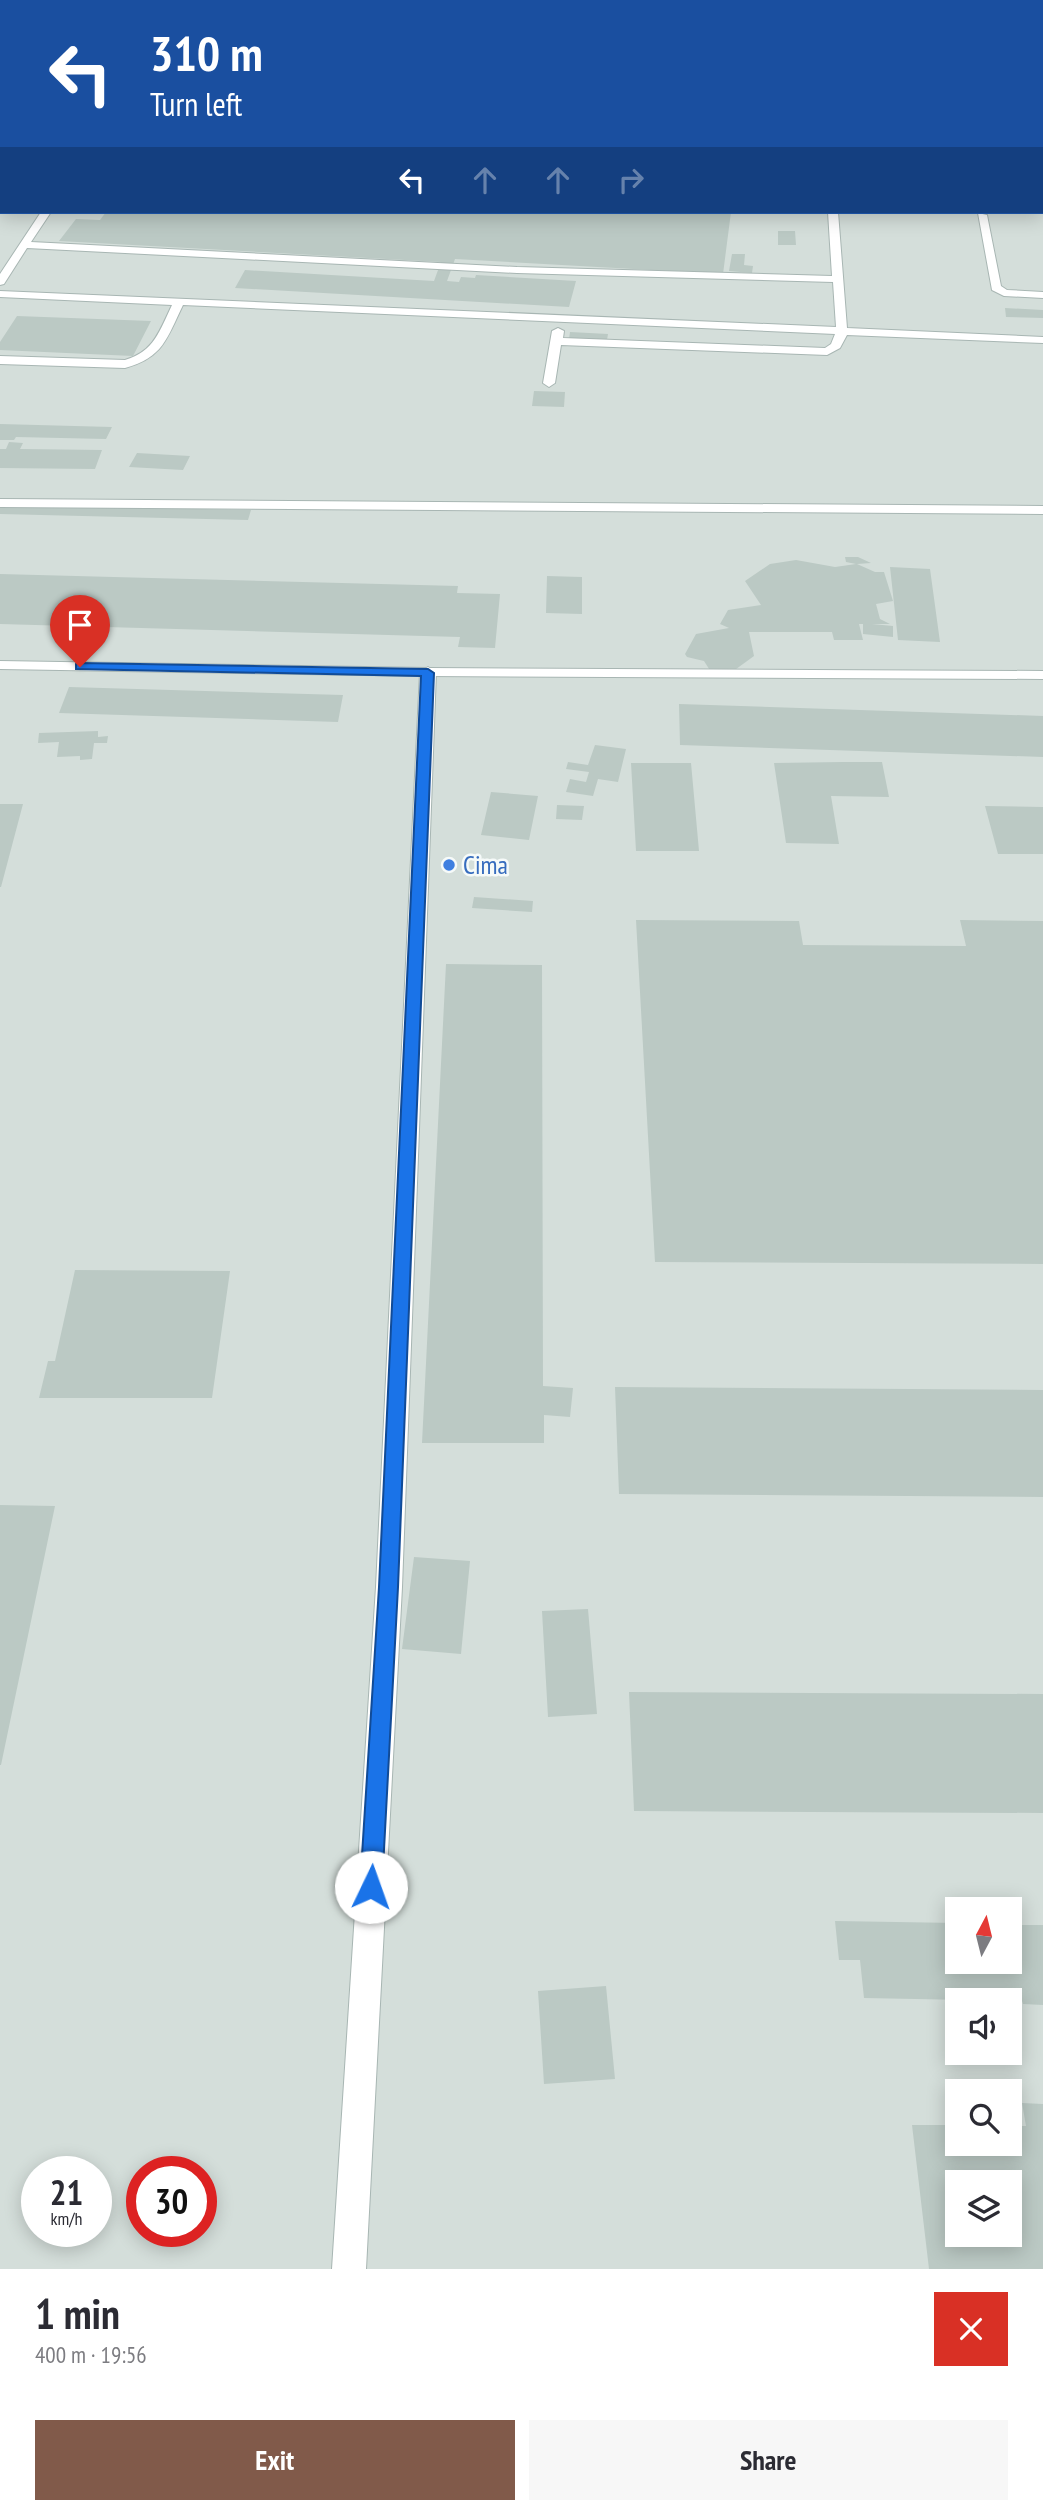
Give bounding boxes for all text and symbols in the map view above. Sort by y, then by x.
text: 310 m [150,21,263,85]
icon: left [35,28,126,119]
text: Turn left [150,83,242,125]
icon: left [393,161,431,199]
icon: ahead [466,161,504,199]
icon: ahead [539,161,577,199]
icon: right [612,161,650,199]
pin [50,595,110,667]
icon: arrive [61,606,99,644]
place label: Cima [463,848,508,881]
marker: Cima [441,857,457,873]
position arrow [334,1850,408,1924]
north arrow [945,1897,1022,1974]
map controls [945,1897,1022,2247]
button: sound [945,1988,1022,2065]
button: search [945,2079,1022,2156]
speed limit sign: 30 [126,2156,217,2247]
text: 21 [50,2169,83,2215]
button: layers [945,2170,1022,2247]
text: km/h [51,2207,82,2230]
text: 1 min [35,2286,120,2341]
button: close [934,2292,1008,2366]
text: 400 m · 19:56 [35,2340,147,2369]
button: Exit [35,2420,515,2500]
button: Share [529,2420,1008,2500]

